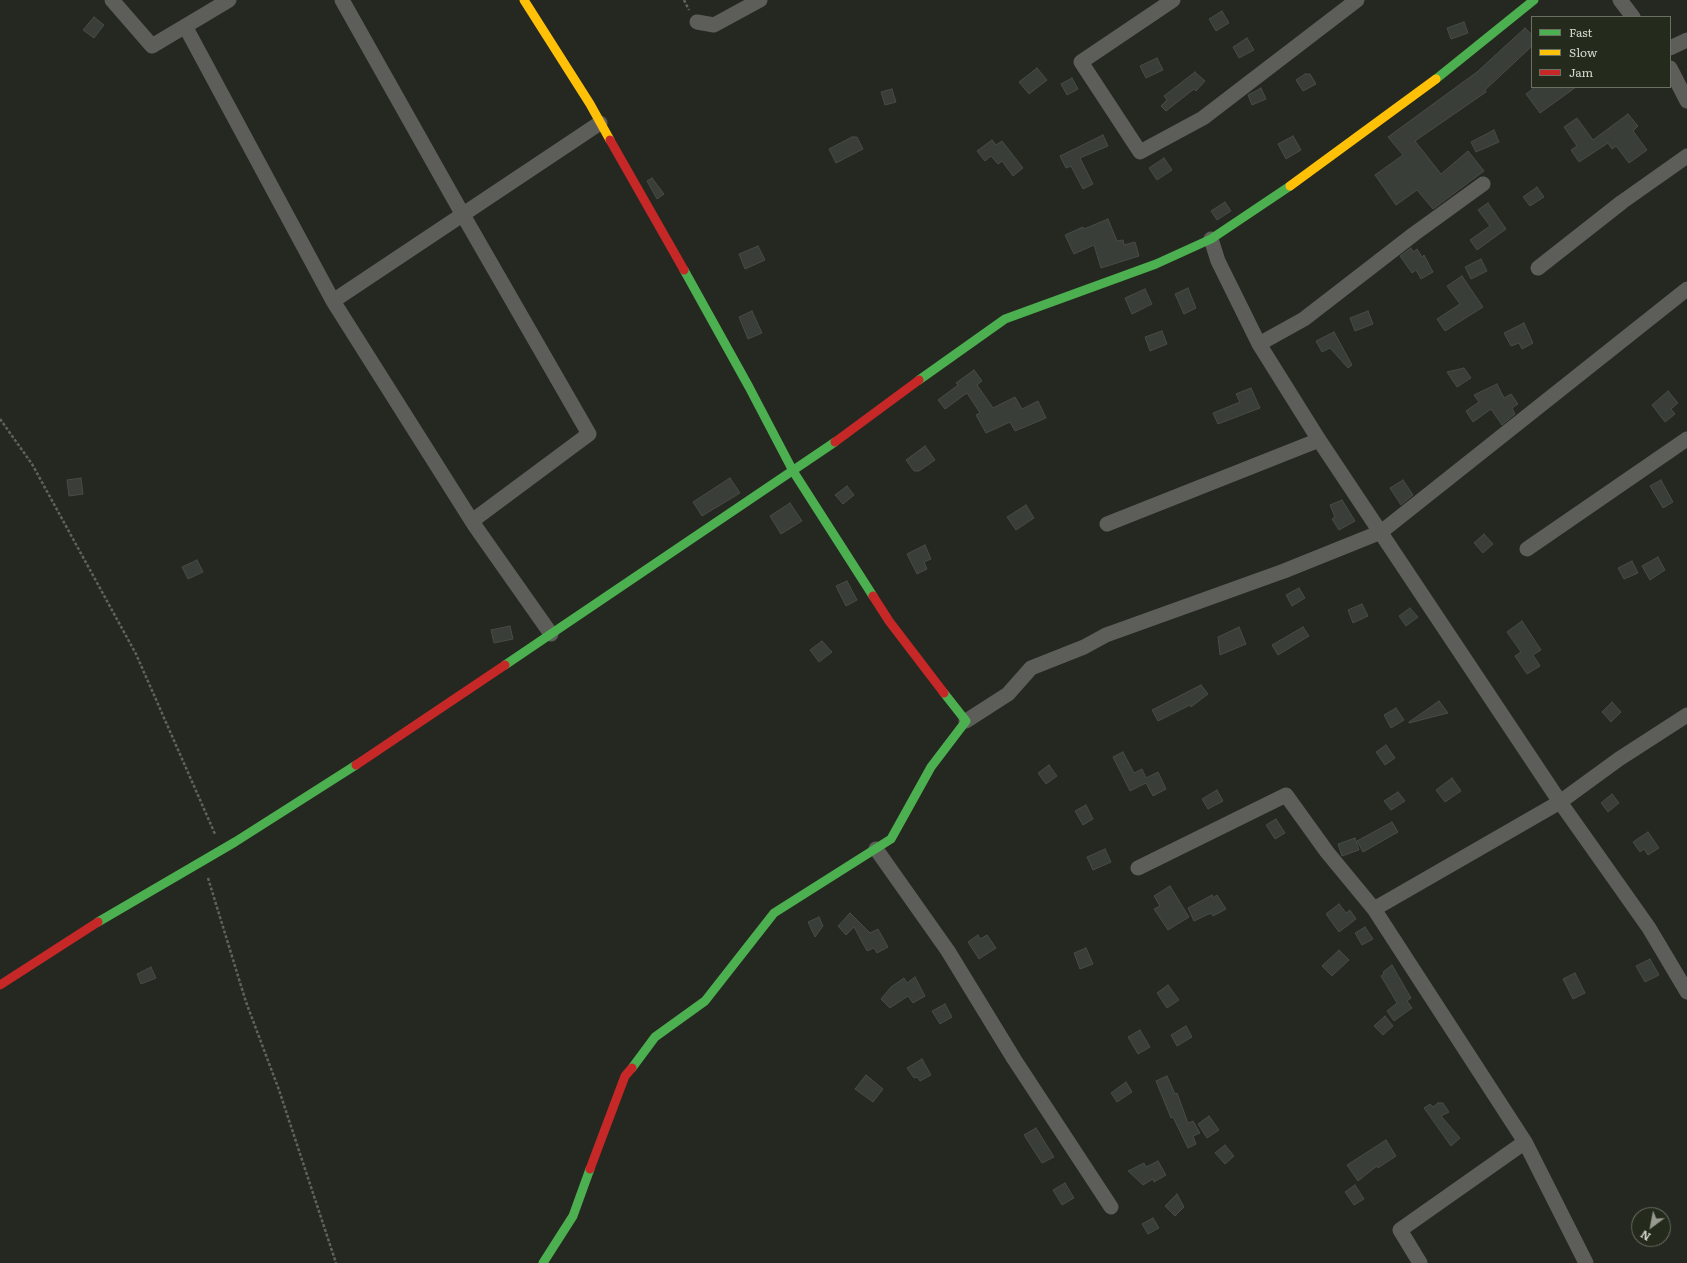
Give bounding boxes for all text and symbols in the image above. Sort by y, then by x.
legend [1531,16,1671,88]
text: Fast [1569,23,1592,41]
text: Slow [1569,43,1597,61]
text: Jam [1569,63,1593,81]
north arrow [1631,1207,1671,1247]
text: N [1637,1227,1653,1246]

